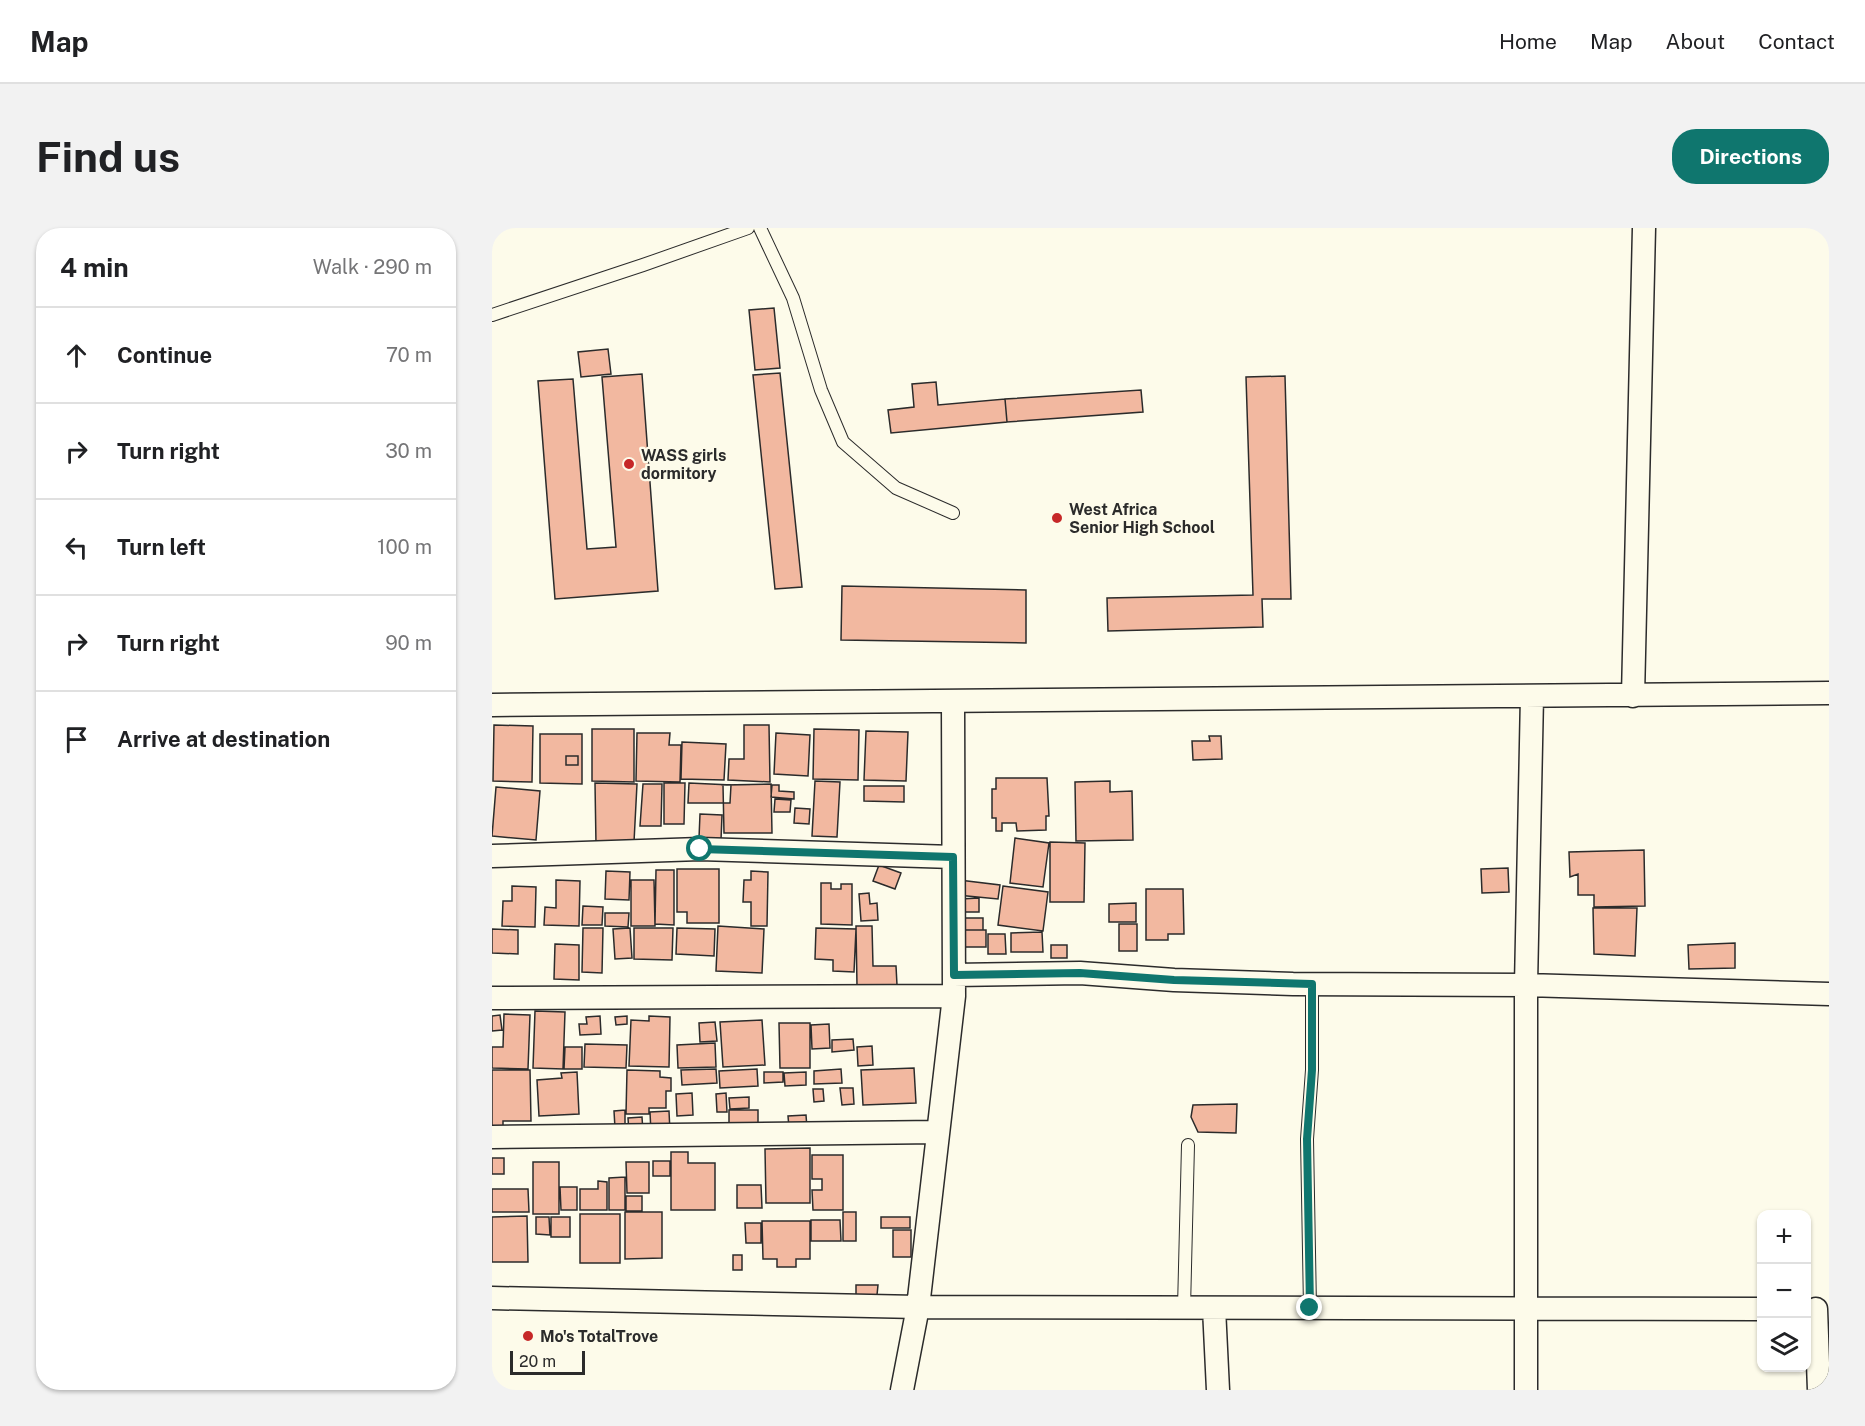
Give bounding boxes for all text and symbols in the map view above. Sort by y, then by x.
text: Map [30,25,89,58]
text: Home [1499,29,1557,54]
text: Map [1590,29,1633,54]
text: About [1666,29,1725,54]
text: Contact [1758,29,1835,54]
button: Directions [1672,129,1829,184]
text: Find us [36,132,180,181]
text: 4 min [60,252,129,283]
text: Walk · 290 m [313,255,432,279]
icon: ahead [60,339,93,372]
text: Continue [117,342,212,368]
text: 70 m [386,343,432,367]
icon: right [60,435,93,468]
text: Turn right [117,438,220,464]
text: 30 m [385,439,432,463]
place label: WASS girls dormitory [641,446,727,483]
marker: WASS girls dormitory [622,457,636,471]
place label: West Africa Senior High School [1069,500,1215,537]
marker: West Africa Senior High School [1050,511,1064,525]
icon: left [60,531,93,564]
text: Turn left [117,534,206,560]
text: 100 m [377,535,432,559]
icon: right [60,627,93,660]
text: Turn right [117,630,220,656]
text: 90 m [385,631,432,655]
icon: arrive [60,723,93,756]
text: Arrive at destination [117,726,330,752]
route start [686,835,712,861]
map controls [1757,1210,1811,1372]
button: + [1757,1210,1811,1264]
button: − [1757,1264,1811,1318]
route end [1296,1294,1322,1320]
button: layers [1757,1318,1811,1372]
place label: Mo's TotalTrove [540,1327,658,1346]
marker: Mo's TotalTrove [521,1329,535,1343]
scale bar [510,1348,585,1376]
text: 20 m [519,1352,556,1371]

